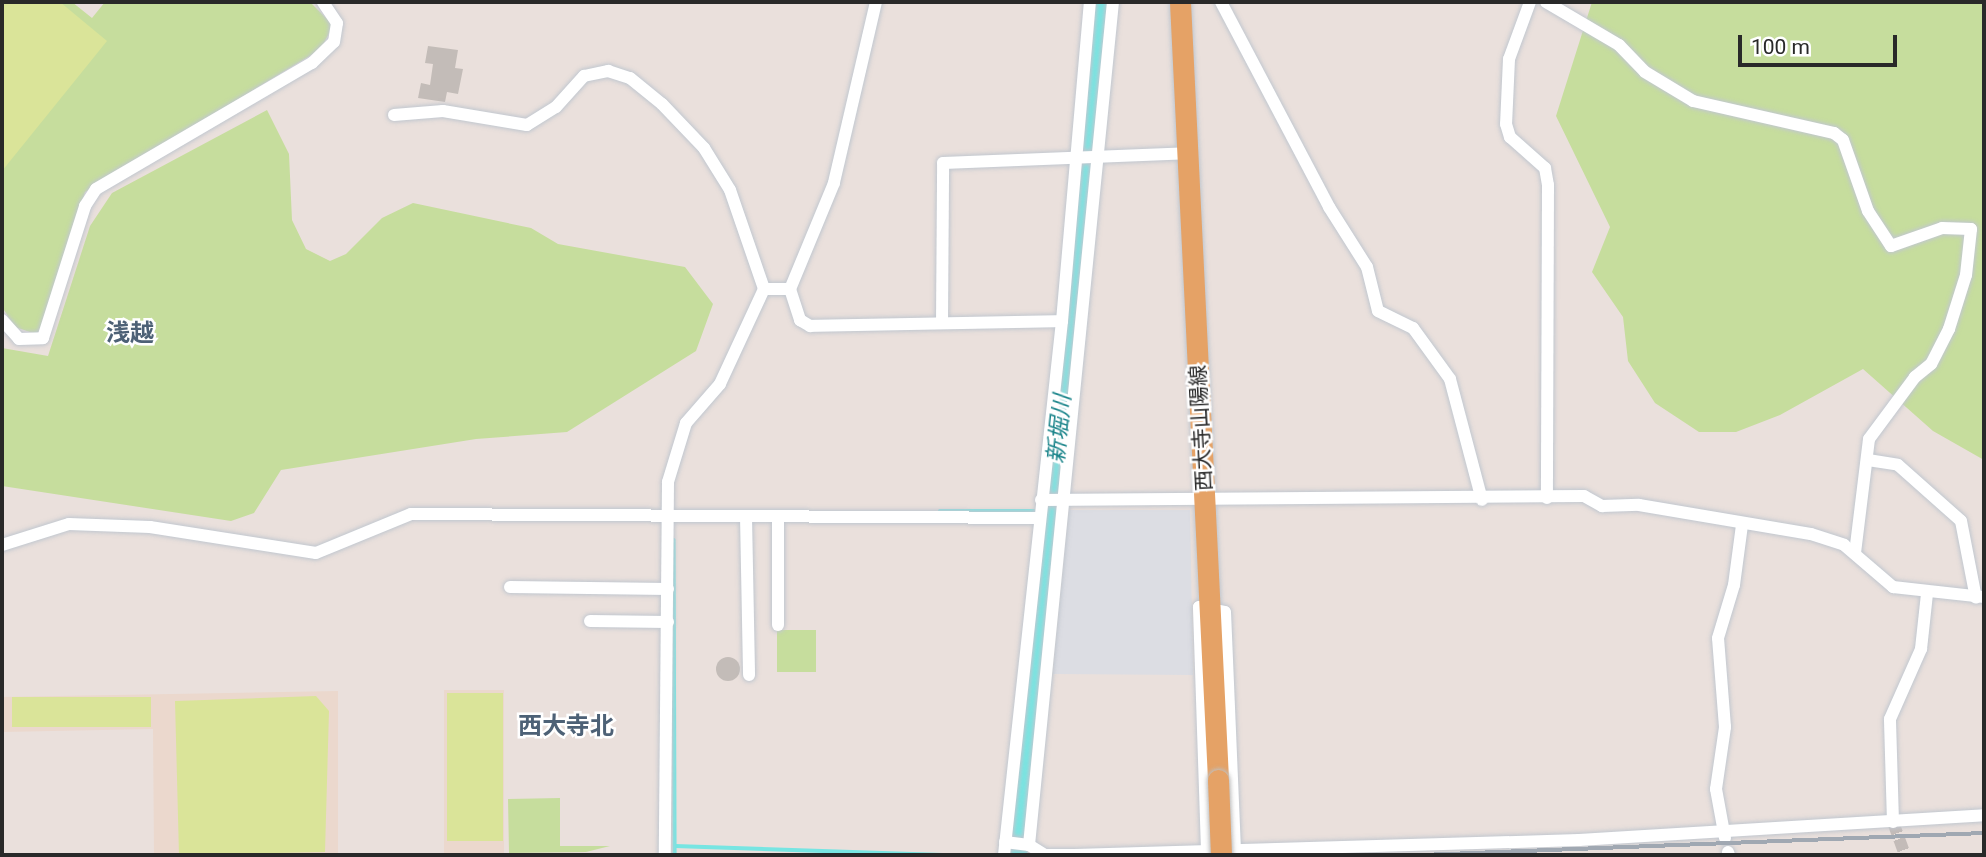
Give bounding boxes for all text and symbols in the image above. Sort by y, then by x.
scale bar [1741,21,1900,65]
text: 100 m [1751,35,1810,59]
district label: 浅越 [106,320,154,348]
street label: 西大寺山陽線 [1185,364,1217,492]
water label: 新堀川 [1043,393,1077,465]
district label: 西大寺北 [518,713,614,741]

